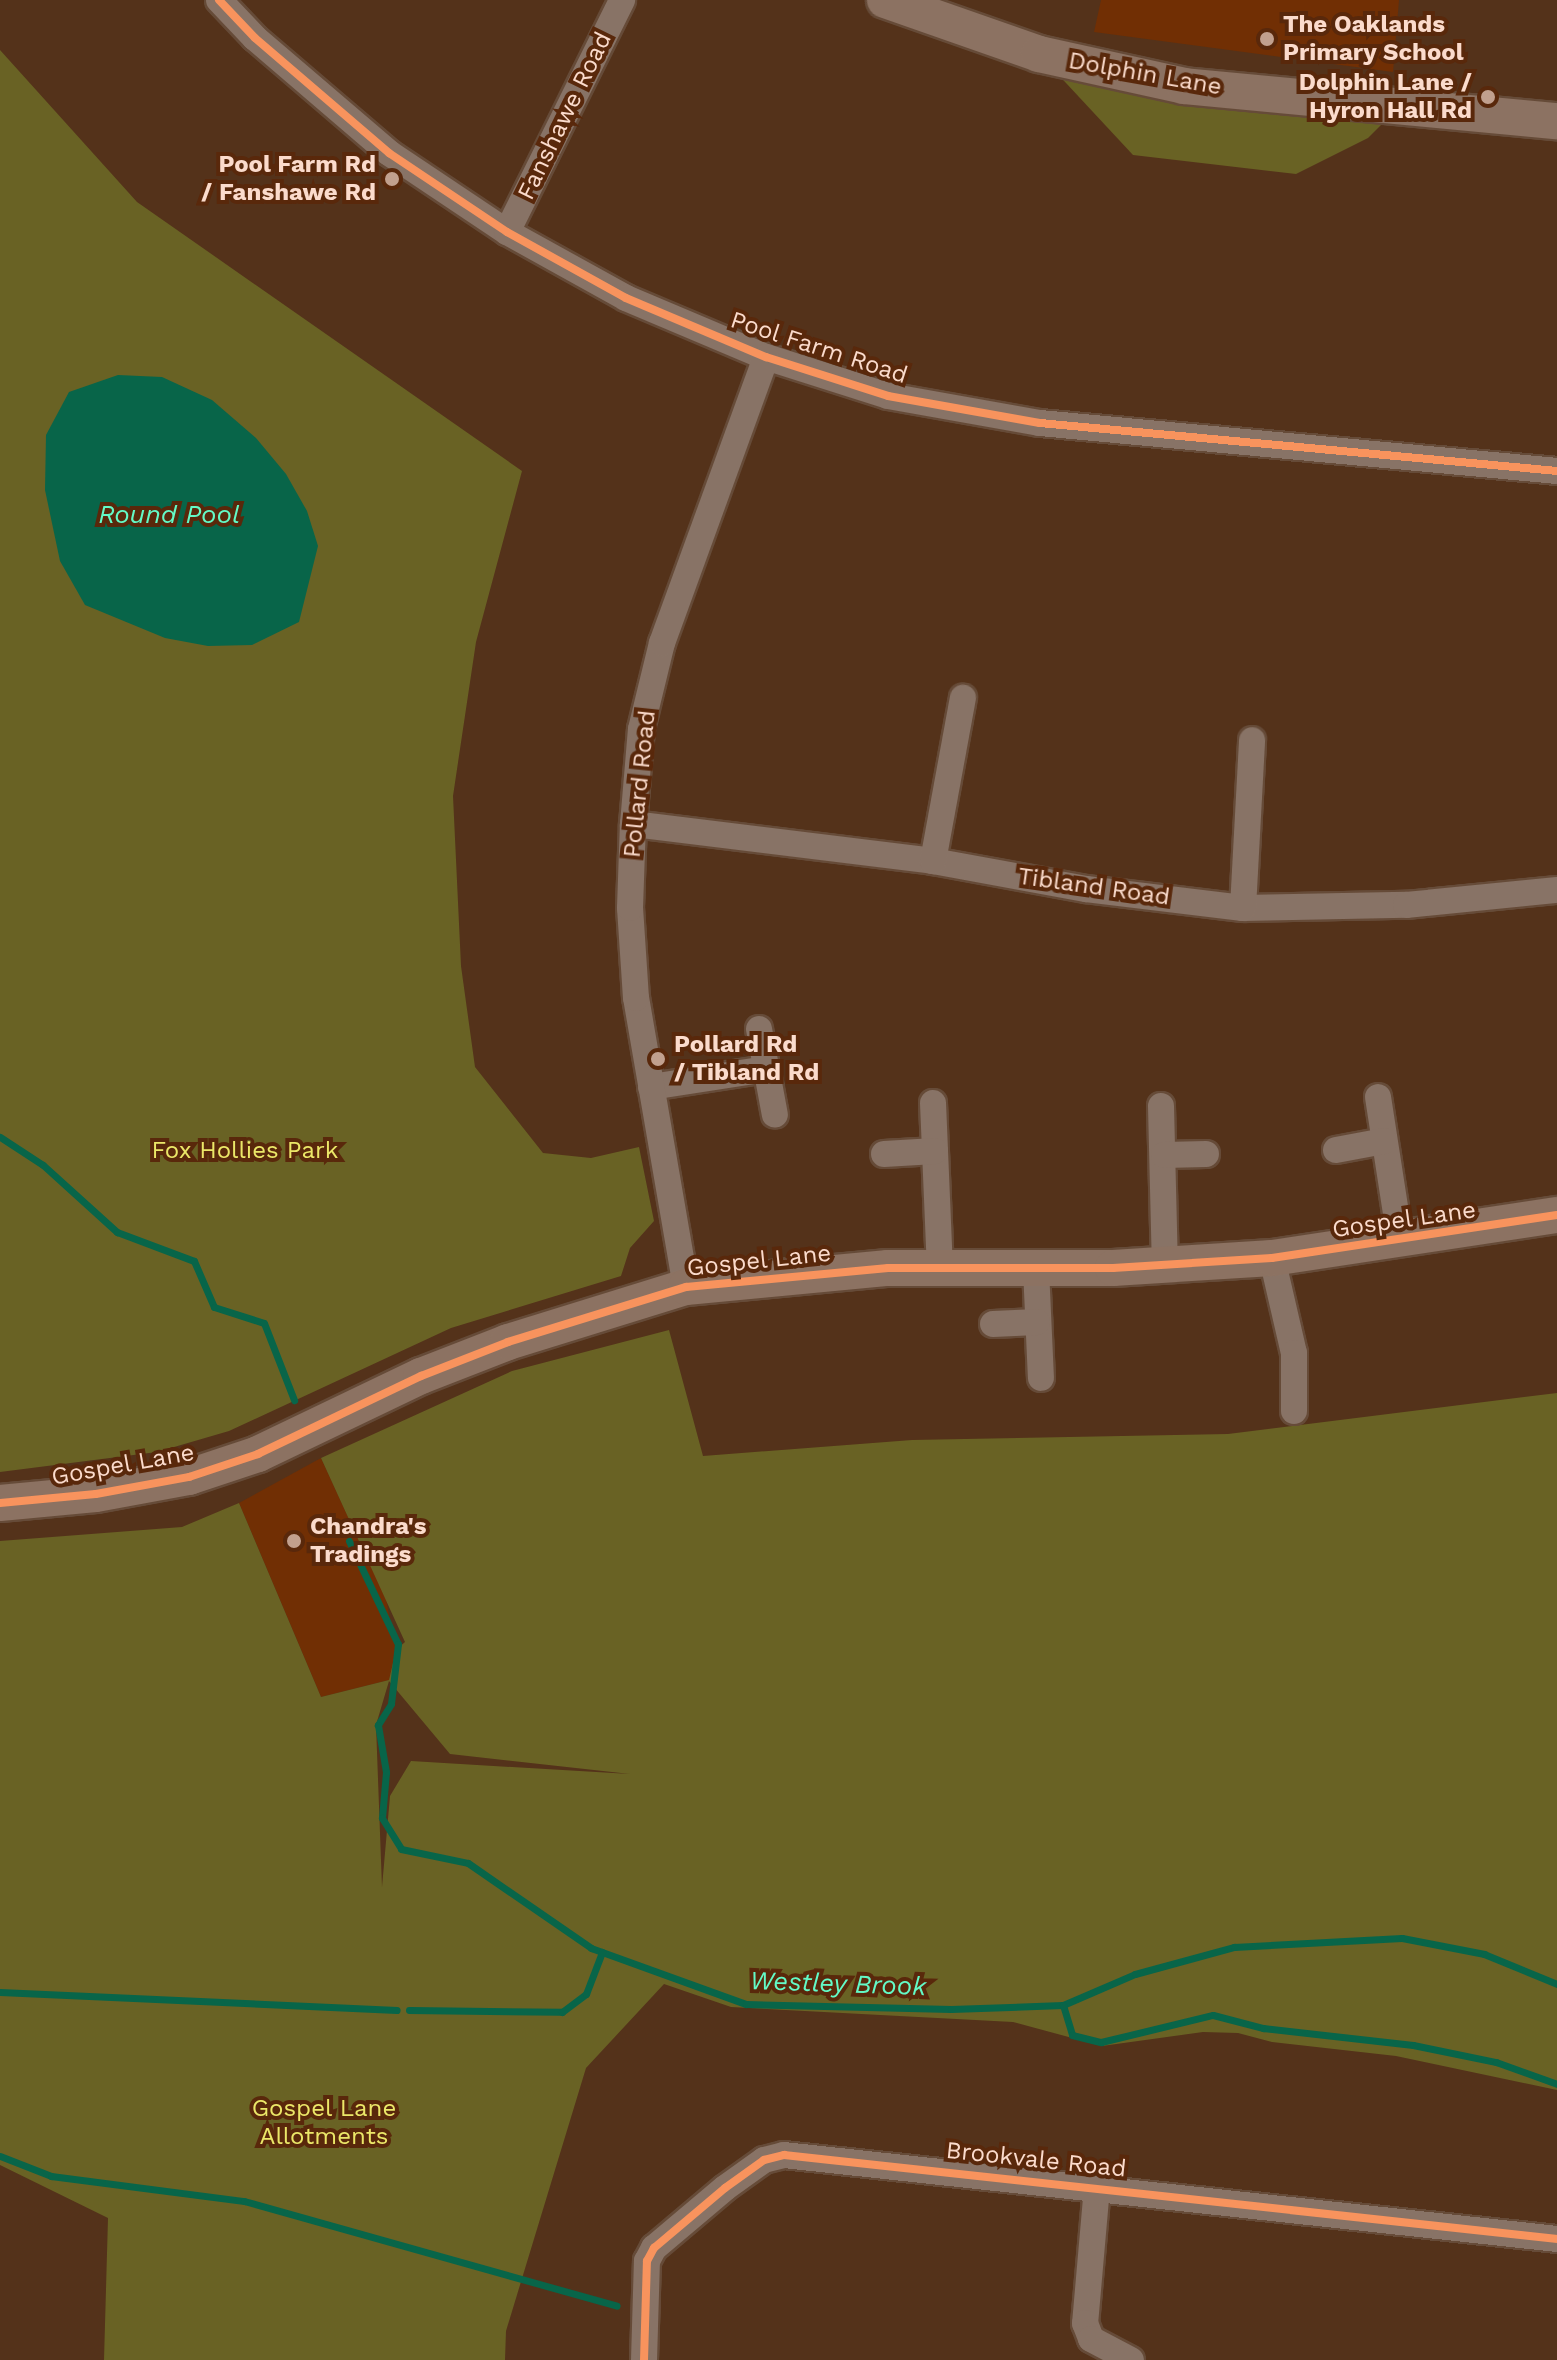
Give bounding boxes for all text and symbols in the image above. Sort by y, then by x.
place label: The Oaklands Primary School [1283,11,1464,67]
street label: Fanshawe Road [512,27,618,205]
marker: The Oaklands Primary School [1258,30,1276,48]
street label: Dolphin Lane [1066,46,1224,102]
place label: Dolphin Lane / Hyron Hall Rd [1299,69,1472,125]
marker: Dolphin Lane / Hyron Hall Rd [1479,88,1497,106]
place label: Pool Farm Rd / Fanshawe Rd [201,151,376,207]
marker: Pool Farm Rd / Fanshawe Rd [383,170,401,188]
street label: Pool Farm Road [726,306,912,390]
water label: Round Pool [98,499,240,531]
street label: Pollard Road [618,709,662,859]
street label: Tibland Road [1016,862,1172,912]
place label: Pollard Rd / Tibland Rd [674,1031,820,1087]
marker: Pollard Rd / Tibland Rd [649,1050,667,1068]
park label: Fox Hollies Park [151,1137,339,1165]
street label: Gospel Lane [1330,1196,1478,1244]
street label: Gospel Lane [685,1239,833,1283]
street label: Gospel Lane [49,1438,197,1492]
place label: Chandra's Tradings [310,1513,426,1569]
marker: Chandra's Tradings [285,1532,303,1550]
water label: Westley Brook [749,1965,927,2003]
park label: Gospel Lane Allotments [251,2095,397,2151]
street label: Brookvale Road [944,2136,1128,2184]

